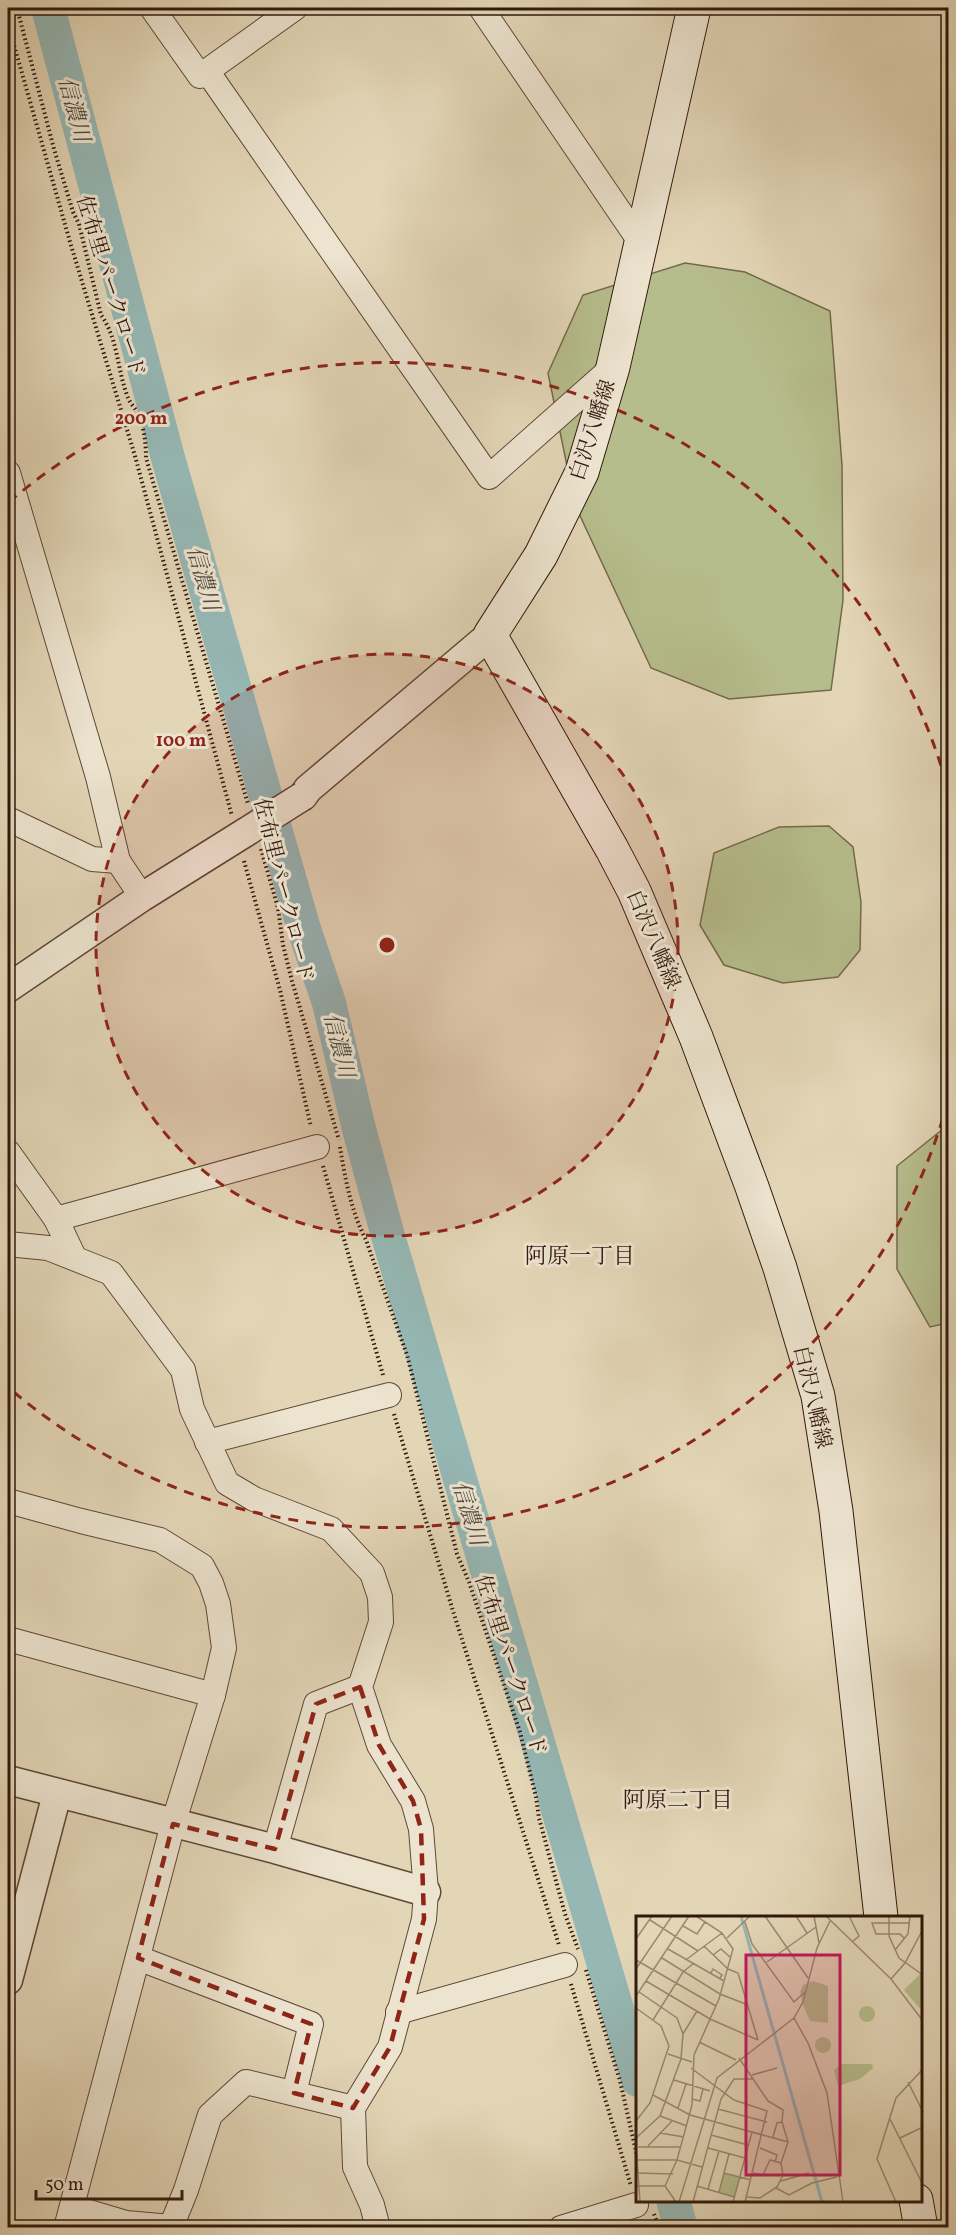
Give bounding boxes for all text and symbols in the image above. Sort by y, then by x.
water label: 信濃川 [49,74,97,147]
street label: 佐布里パークロード [68,192,151,381]
street label: 白沢八幡線 [563,376,623,485]
text: 200 m [115,407,167,432]
water label: 信濃川 [178,543,226,617]
text: 100 m [156,729,206,754]
street label: 佐布里パークロード [246,795,319,986]
street label: 白沢八幡線 [619,886,686,994]
centre of rings [377,935,397,955]
water label: 信濃川 [315,1010,361,1083]
district label: 阿原一丁目 [525,1242,635,1273]
street label: 白沢八幡線 [786,1343,837,1452]
water label: 信濃川 [443,1478,493,1552]
street label: 佐布里パークロード [467,1571,553,1760]
district label: 阿原二丁目 [623,1786,733,1817]
inset map [636,1916,923,2202]
scale bar [36,2163,182,2201]
text: 50 m [45,2173,84,2198]

